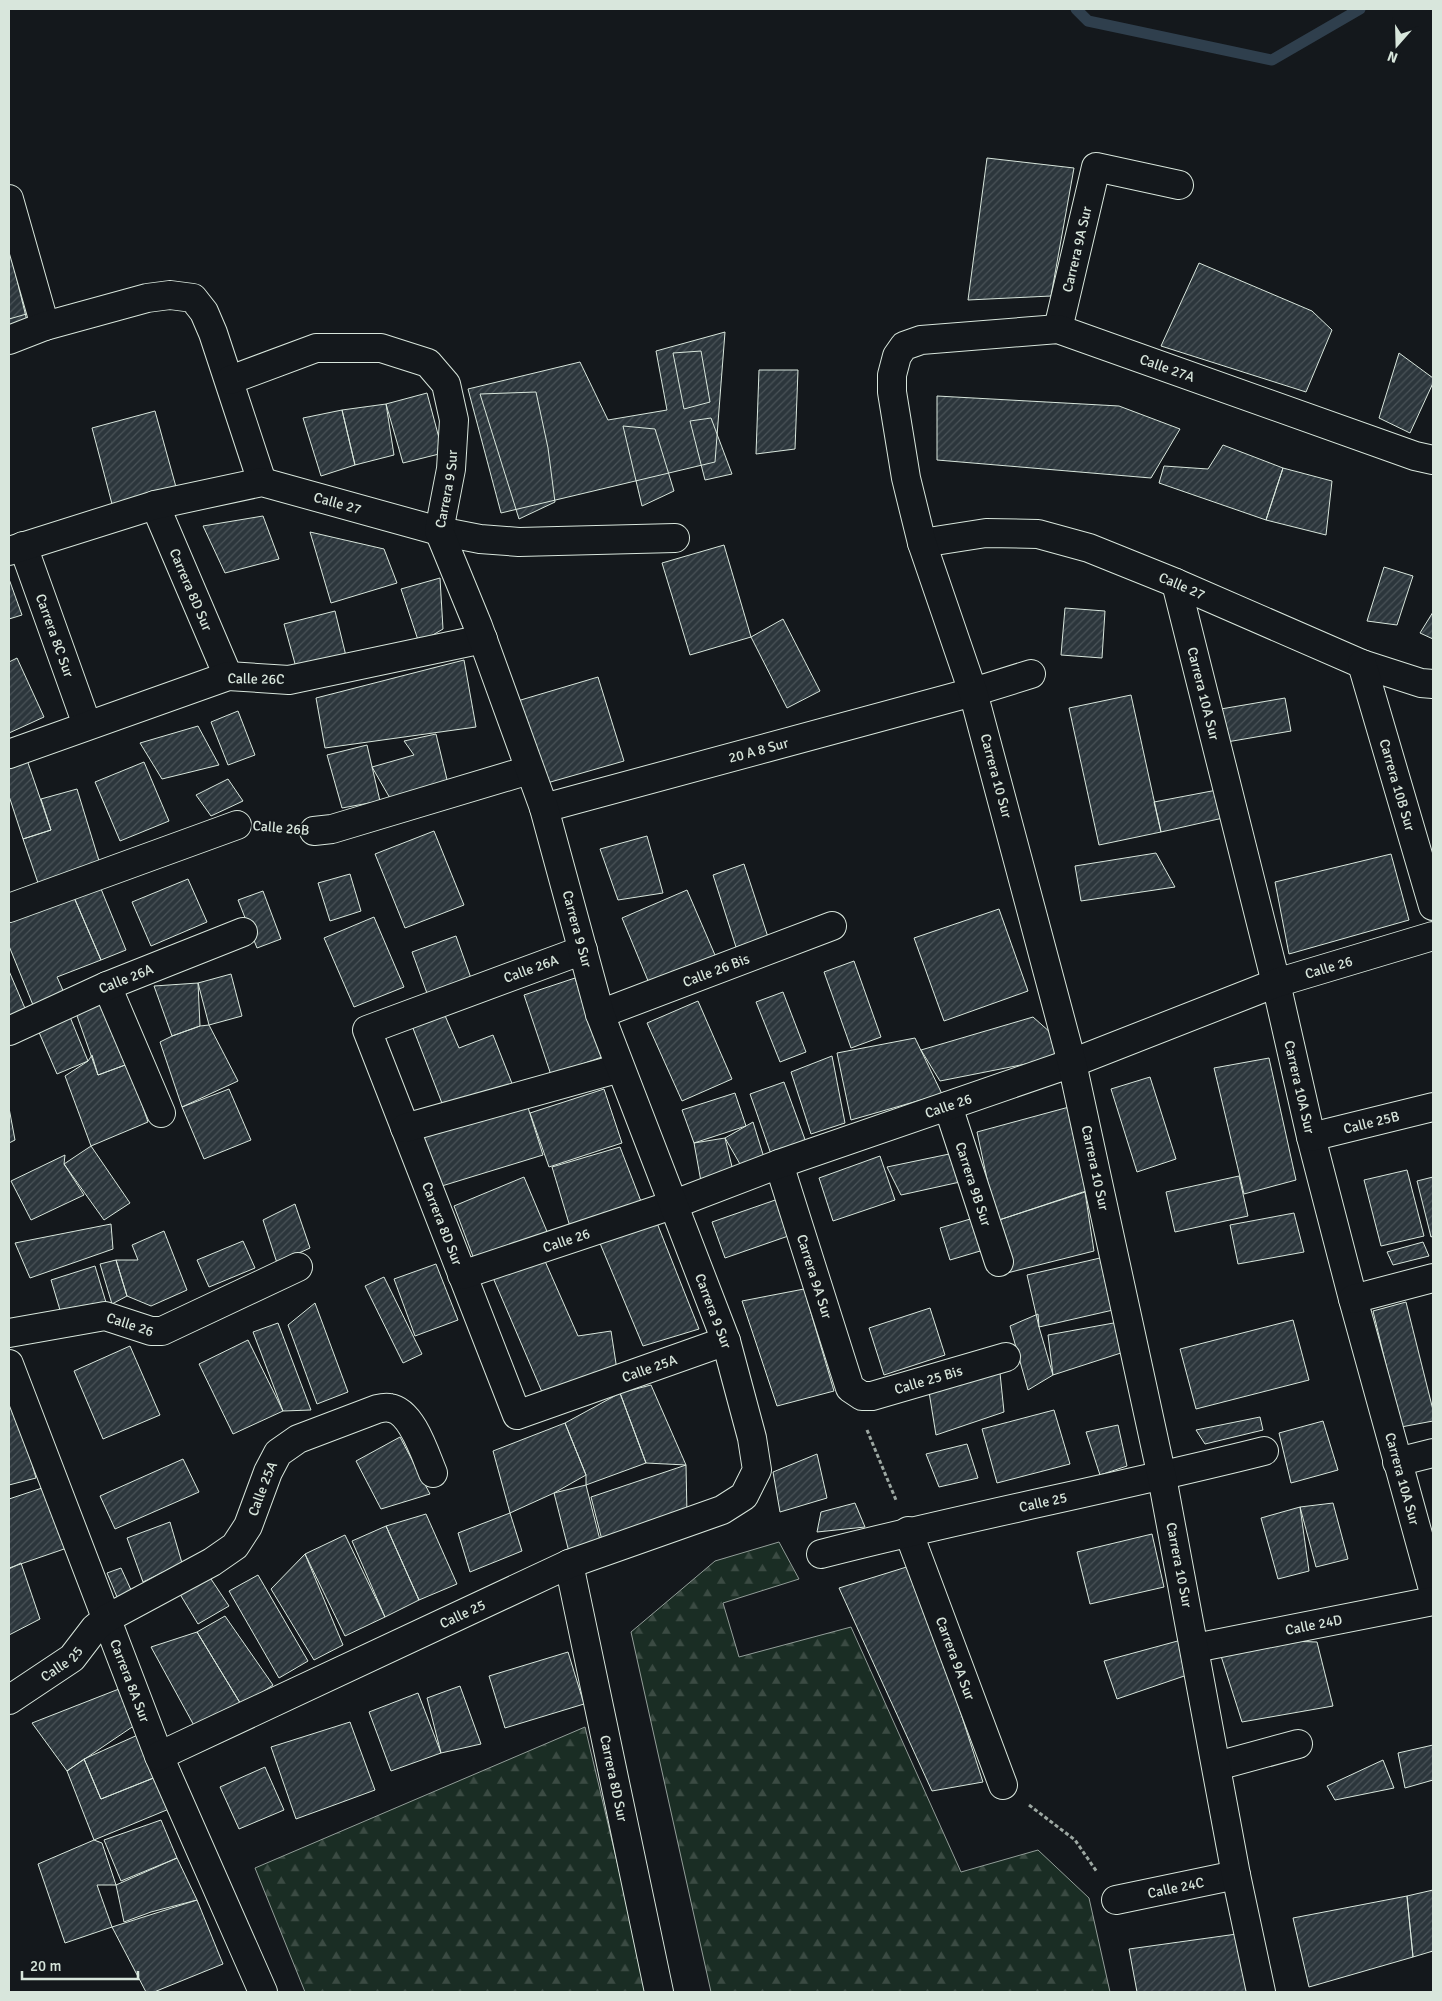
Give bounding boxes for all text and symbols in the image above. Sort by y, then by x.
north arrow [1372,20,1422,70]
text: N [1385,47,1400,66]
street label: Carrera 9A Sur [1058,204,1095,294]
street label: Calle 27A [1137,350,1198,386]
street label: Carrera 9 Sur [431,448,461,529]
street label: Calle 27 [312,488,363,518]
street label: Carrera 8D Sur [166,546,217,634]
street label: Calle 27 [1156,568,1208,603]
street label: Carrera 8C Sur [32,591,78,680]
street label: Carrera 10A Sur [1184,645,1224,743]
street label: Calle 26C [227,670,285,688]
street label: Carrera 10 Sur [977,732,1016,821]
street label: 20 A 8 Sur [727,734,791,766]
street label: Carrera 10B Sur [1376,737,1419,834]
street label: Calle 26B [252,817,310,839]
street label: Carrera 9 Sur [559,889,596,970]
street label: Calle 26 Bis [680,950,752,990]
street label: Calle 26A [501,951,561,987]
street label: Calle 26 [1303,952,1354,982]
street label: Calle 26A [96,960,156,997]
street label: Carrera 10A Sur [1281,1039,1319,1136]
street label: Calle 26 [923,1090,974,1122]
street label: Calle 25B [1341,1107,1401,1137]
street label: Carrera 10 Sur [1078,1124,1112,1213]
street label: Carrera 9B Sur [952,1140,995,1229]
street label: Carrera 8D Sur [418,1179,467,1268]
street label: Calle 26 [541,1224,592,1256]
street label: Carrera 9A Sur [793,1232,836,1322]
street label: Carrera 9 Sur [691,1271,735,1352]
street label: Calle 26 [104,1309,156,1340]
street label: Calle 25A [620,1350,680,1386]
street label: Calle 25 Bis [892,1362,964,1398]
street label: Carrera 10A Sur [1382,1431,1424,1528]
street label: Calle 25A [244,1458,281,1518]
street label: Calle 25 [1017,1488,1069,1516]
street label: Carrera 10 Sur [1162,1521,1196,1610]
street label: Calle 25 [437,1596,488,1632]
street label: Calle 24D [1284,1611,1344,1638]
street label: Carrera 9A Sur [932,1614,979,1703]
street label: Carrera 8A Sur [107,1637,154,1725]
street label: Calle 25 [37,1643,86,1685]
street label: Carrera 8D Sur [597,1733,632,1824]
street label: Calle 24C [1146,1873,1205,1902]
scale bar [22,1948,139,1980]
text: 20 m [30,1957,61,1975]

